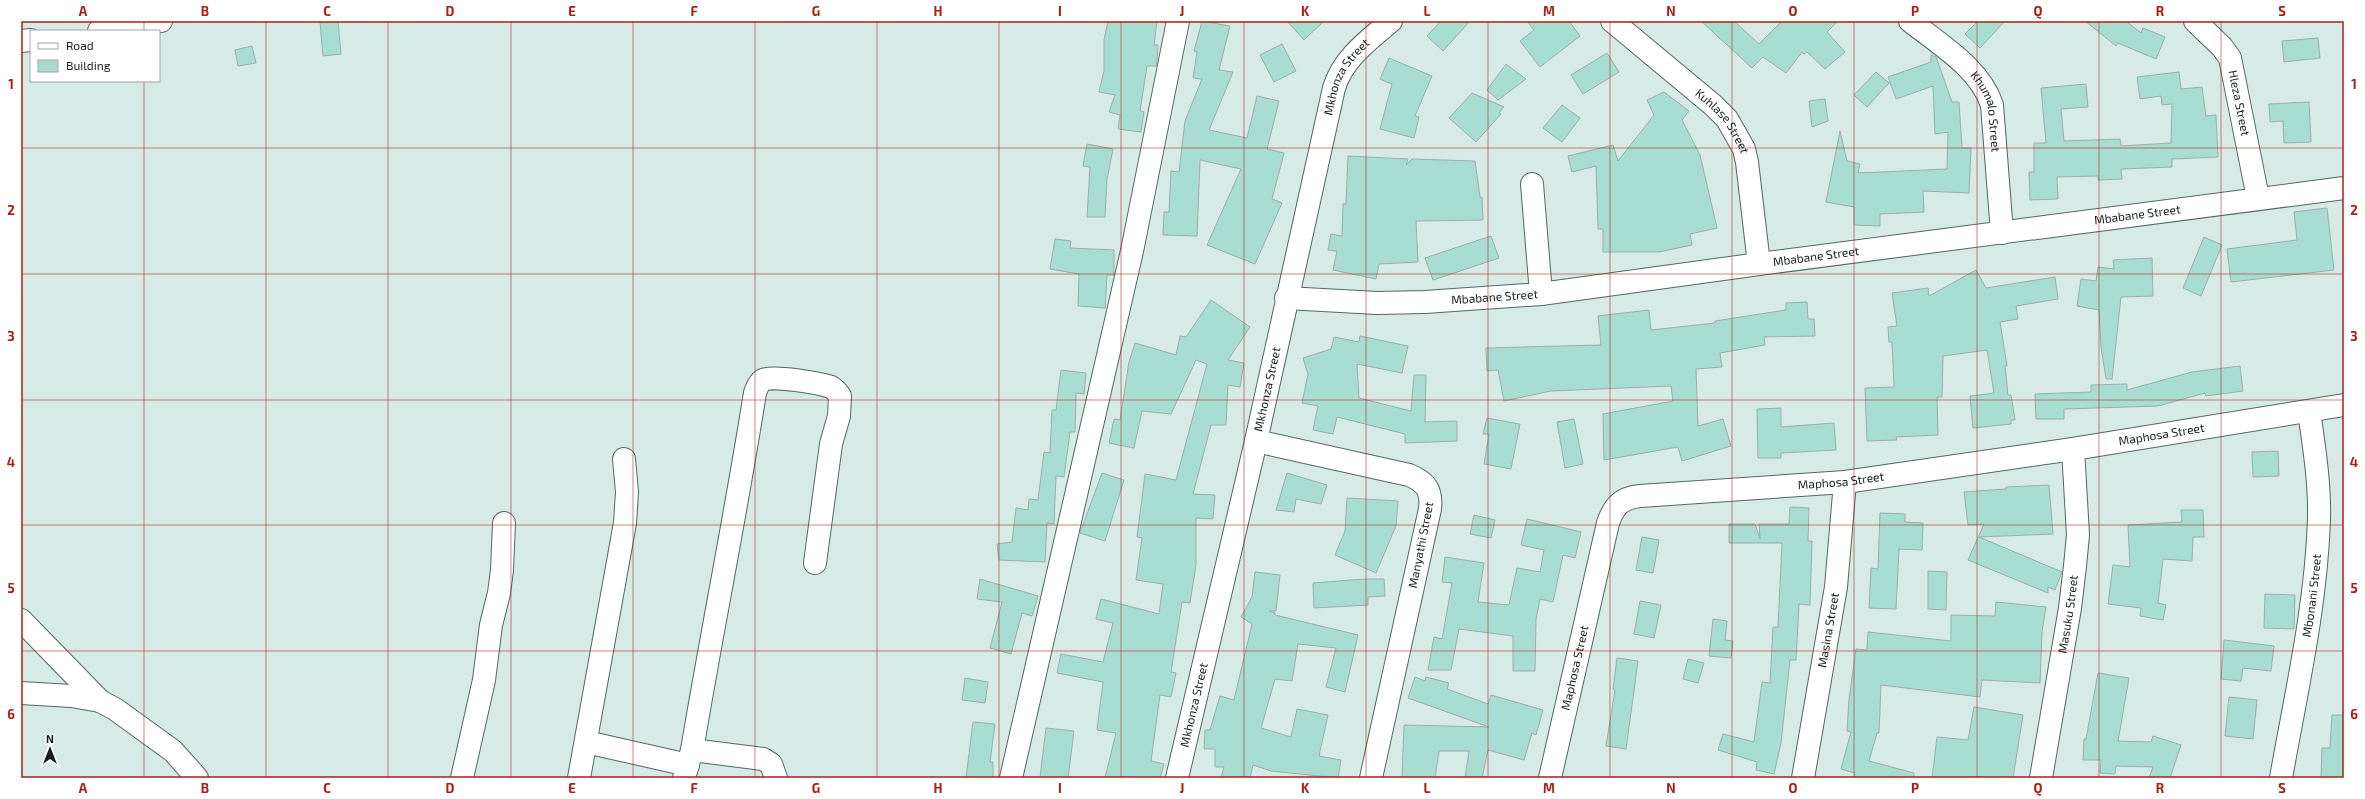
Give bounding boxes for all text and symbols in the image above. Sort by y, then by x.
text: A [79,3,88,19]
text: B [201,3,209,19]
text: C [323,3,331,19]
text: D [446,3,455,19]
text: E [568,3,576,19]
text: F [690,3,698,19]
text: G [812,3,820,19]
text: H [934,3,943,19]
text: I [1058,3,1062,19]
text: J [1180,3,1184,19]
text: K [1301,3,1310,19]
text: L [1424,3,1431,19]
text: M [1543,3,1555,19]
text: N [1666,3,1676,19]
text: O [1789,3,1798,19]
text: P [1911,3,1919,19]
text: Q [2034,3,2043,20]
text: R [2156,3,2165,19]
text: S [2278,3,2286,19]
legend [30,30,160,82]
street label: Mkhonza Street [1320,35,1372,116]
text: Road [66,38,94,52]
text: Building [66,58,111,72]
street label: Khumalo Street [1968,68,2004,153]
street label: Hleza Street [2227,69,2253,137]
text: 1 [8,76,14,92]
text: 1 [2351,76,2357,92]
street label: Kuhlase Street [1693,85,1753,155]
street label: Mbabane Street [2093,201,2182,226]
text: 2 [7,202,15,218]
text: 2 [2350,202,2358,218]
street label: Mbabane Street [1772,243,1860,268]
street label: Mbabane Street [1451,286,1539,306]
text: 3 [7,328,15,344]
text: 3 [2350,328,2358,344]
street label: Mkhonza Street [1250,345,1283,433]
street label: Maphosa Street [2117,420,2206,448]
text: 4 [7,454,15,470]
text: 4 [2350,454,2358,470]
street label: Maphosa Street [1797,468,1885,491]
street label: Manyathi Street [1405,500,1435,589]
street label: Mbonani Street [2299,553,2323,638]
street label: Masuku Street [2054,574,2080,654]
text: 5 [7,580,15,596]
text: 5 [2350,580,2358,596]
street label: Masina Street [1814,591,1841,669]
street label: Maphosa Street [1558,623,1591,711]
street label: Mkhonza Street [1176,661,1210,748]
text: 6 [7,706,15,722]
text: 6 [2350,706,2358,722]
north arrow [30,729,70,769]
text: N [46,732,54,745]
text: A [79,780,88,796]
text: B [201,780,209,796]
text: C [323,780,331,796]
text: D [446,780,455,796]
text: E [568,780,576,796]
text: F [690,780,698,796]
text: G [812,780,820,796]
text: H [934,780,943,796]
text: I [1058,780,1062,796]
text: J [1180,780,1184,796]
text: K [1301,780,1310,796]
text: L [1424,780,1431,796]
text: M [1543,780,1555,796]
text: N [1666,780,1676,796]
text: O [1789,780,1798,796]
text: P [1911,780,1919,796]
text: Q [2034,780,2043,797]
text: R [2156,780,2165,796]
text: S [2278,780,2286,796]

